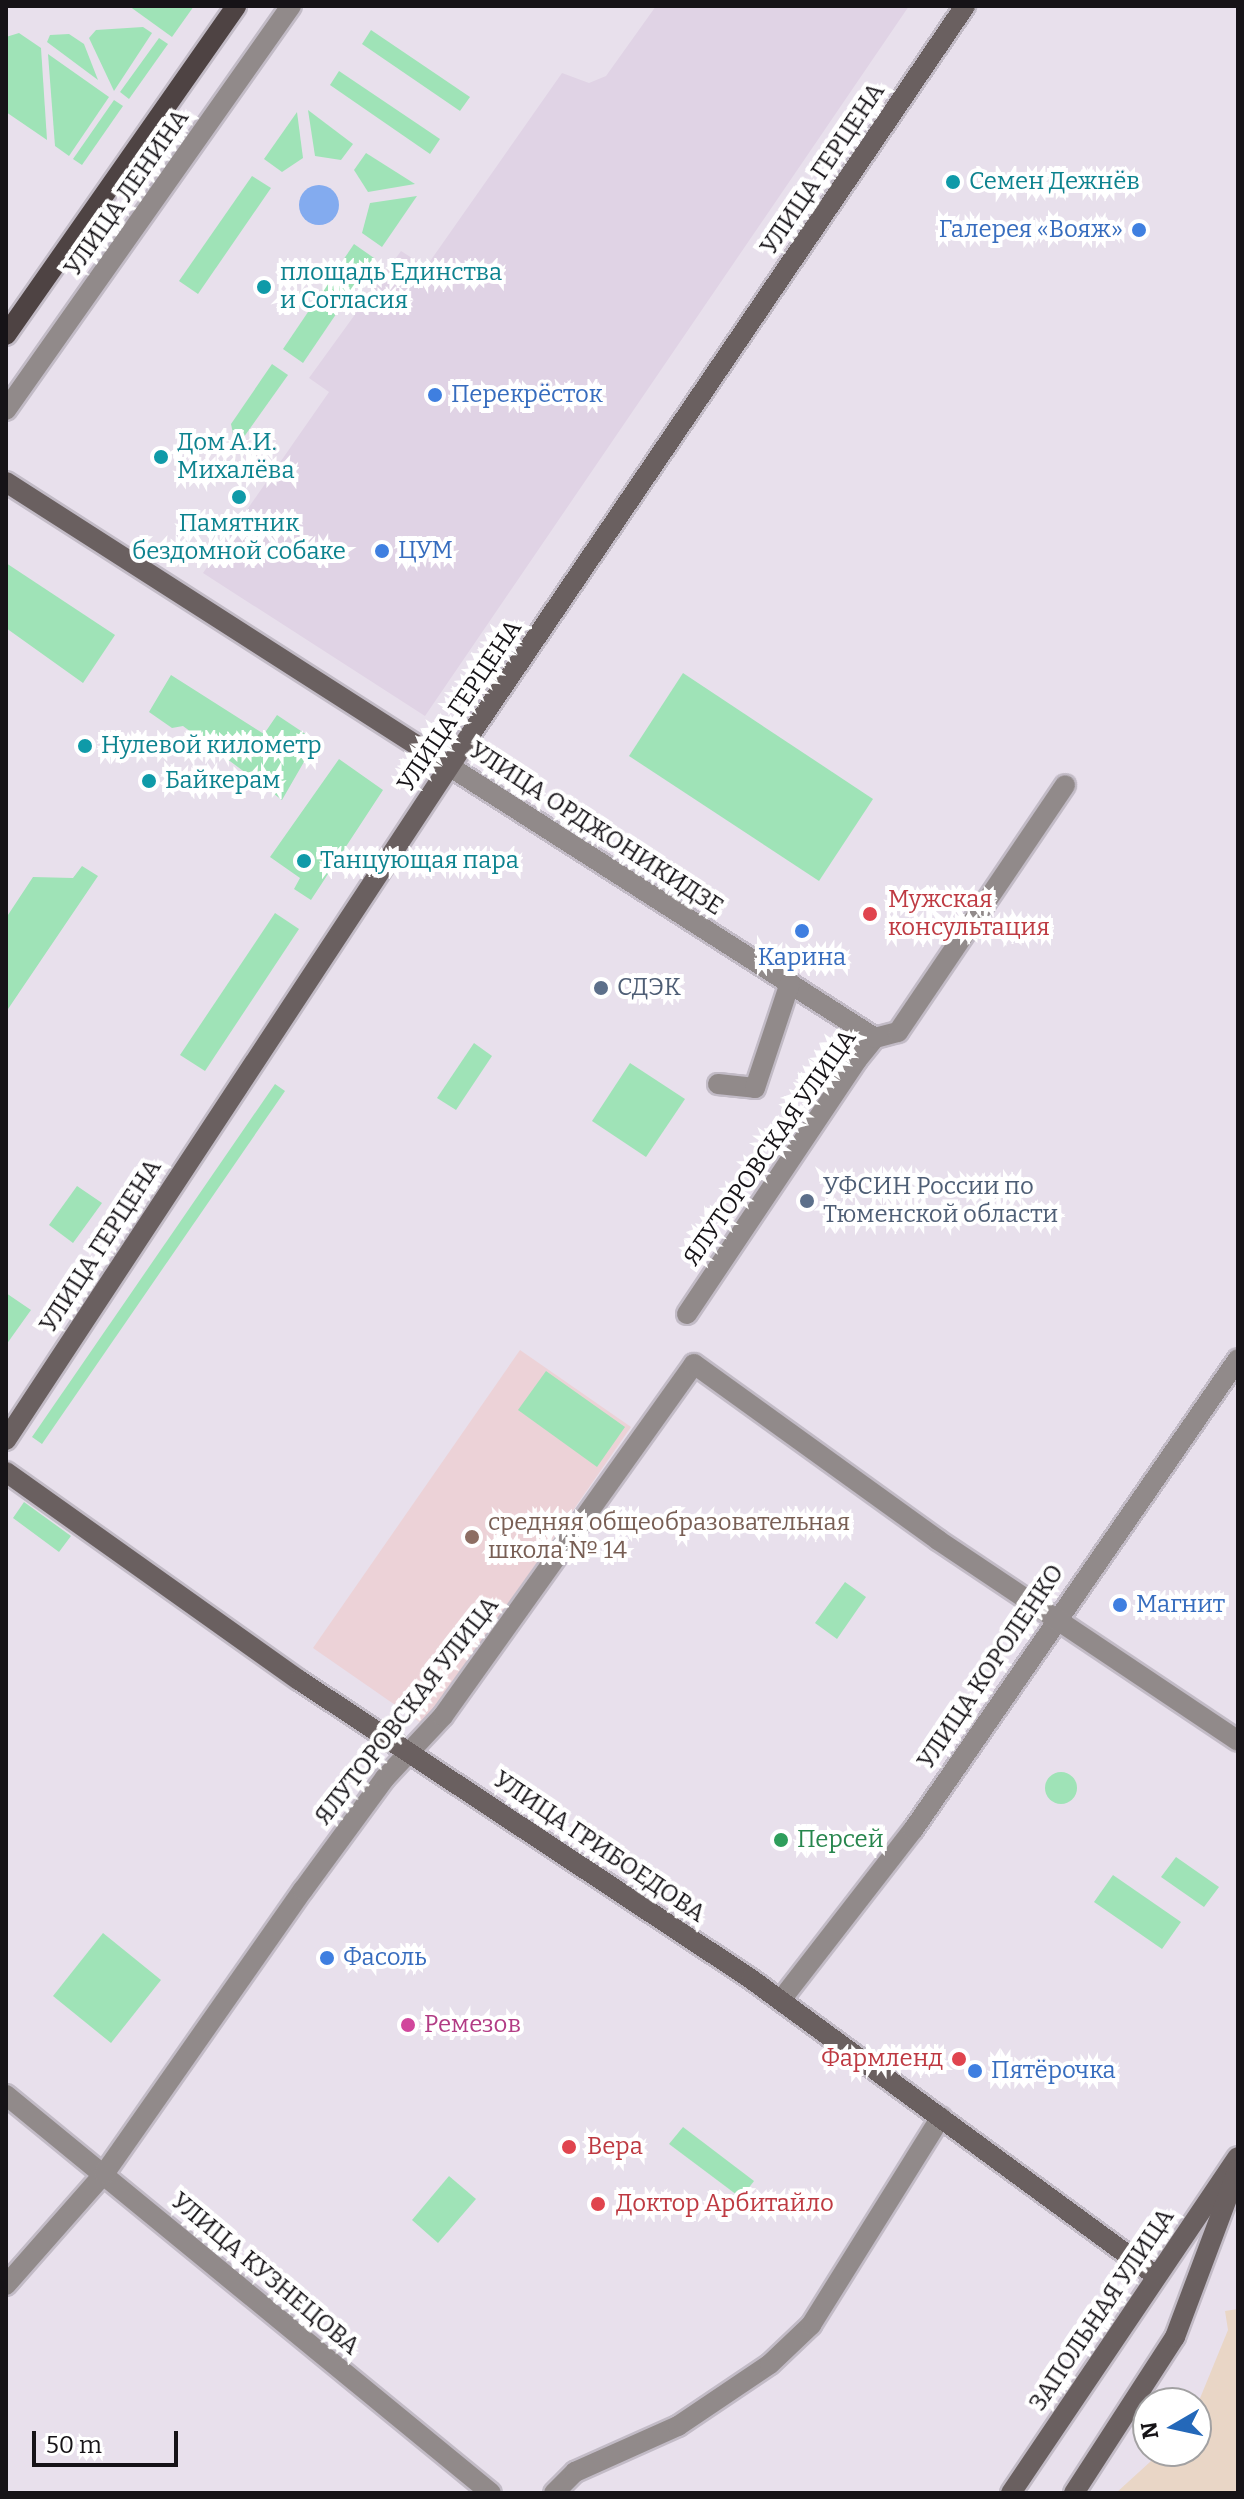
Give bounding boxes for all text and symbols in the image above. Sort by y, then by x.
street label: УЛИЦА ГЕРЦЕНА [755,78,891,260]
street label: УЛИЦА ЛЕНИНА [59,104,195,282]
place label: Семен Дежнёв [969,168,1140,196]
marker: Семен Дежнёв [944,173,962,191]
place label: Галерея «Вояж» [939,216,1123,244]
marker: Галерея «Вояж» [1130,221,1148,239]
place label: площадь Единства и Согласия [280,259,502,315]
marker: площадь Единства и Согласия [255,278,273,296]
place label: Перекрёсток [451,381,603,409]
marker: Перекрёсток [426,386,444,404]
place label: Дом А.И. Михалёва [177,429,295,485]
marker: Дом А.И. Михалёва [152,448,170,466]
marker: Памятник бездомной собаке [230,488,248,506]
place label: Памятник бездомной собаке [132,510,346,566]
place label: ЦУМ [398,537,453,565]
marker: ЦУМ [373,542,391,560]
street label: УЛИЦА ГЕРЦЕНА [392,615,528,797]
place label: Нулевой километр [101,732,322,760]
street label: УЛИЦА ОРДЖОНИКИДЗЕ [464,736,728,922]
marker: Нулевой километр [76,737,94,755]
place label: Байкерам [165,767,280,795]
marker: Байкерам [140,772,158,790]
place label: Танцующая пара [320,847,519,875]
marker: Танцующая пара [295,852,313,870]
place label: Мужская консультация [888,886,1050,942]
marker: Мужская консультация [859,903,881,925]
marker: Карина [793,922,811,940]
place label: Карина [758,944,846,972]
place label: СДЭК [617,974,681,1002]
marker: СДЭК [592,979,610,997]
street label: ЯЛУТОРОВСКАЯ УЛИЦА [678,1025,862,1271]
street label: УЛИЦА ГЕРЦЕНА [34,1154,168,1338]
place label: УФСИН России по Тюменской области [823,1173,1058,1229]
marker: УФСИН России по Тюменской области [798,1192,816,1210]
place label: средняя общеобразовательная школа № 14 [488,1509,850,1565]
marker: средняя общеобразовательная школа № 14 [463,1528,481,1546]
street label: УЛИЦА КОРОЛЕНКО [912,1559,1070,1775]
street label: ЯЛУТОРОВСКАЯ УЛИЦА [309,1591,505,1831]
place label: Магнит [1136,1591,1225,1619]
marker: Магнит [1111,1596,1129,1614]
street label: УЛИЦА ГРИБОЕДОВА [488,1765,710,1929]
place label: Персей [797,1826,884,1854]
marker: Персей [772,1831,790,1849]
place label: Фасоль [343,1944,427,1972]
marker: Фасоль [318,1949,336,1967]
place label: Ремезов [424,2011,521,2039]
marker: Ремезов [399,2016,417,2034]
place label: Фармленд [821,2045,943,2073]
marker: Фармленд [950,2050,968,2068]
place label: Пятёрочка [991,2057,1116,2085]
marker: Пятёрочка [966,2062,984,2080]
place label: Вера [587,2133,643,2161]
marker: Вера [558,2136,580,2158]
street label: УЛИЦА КУЗНЕЦОВА [165,2187,365,2361]
place label: Доктор Арбитайло [616,2190,834,2218]
marker: Доктор Арбитайло [587,2193,609,2215]
street label: ЗАПОЛЬНАЯ УЛИЦА [1024,2203,1180,2417]
north arrow [1132,2387,1212,2467]
scale bar [36,2415,182,2465]
text: N [1135,2420,1164,2441]
text: 50 m [46,2431,102,2459]

